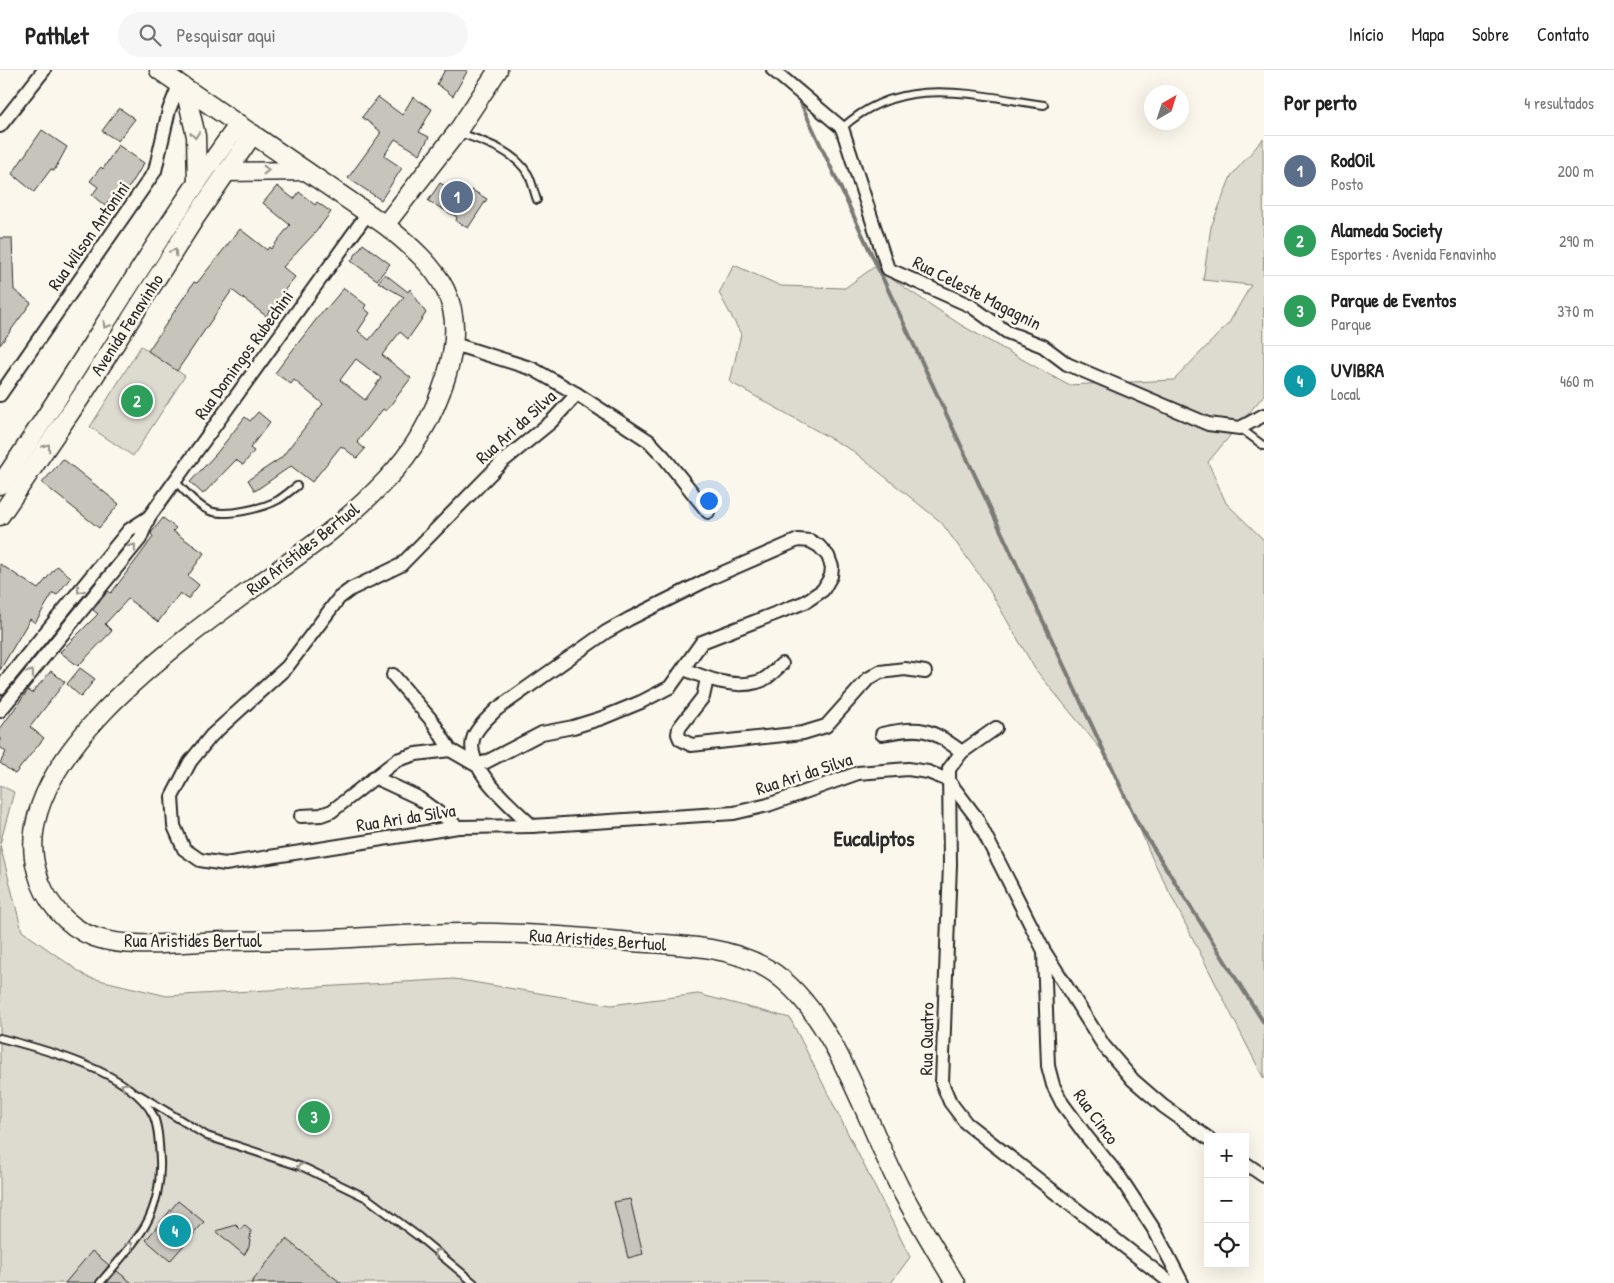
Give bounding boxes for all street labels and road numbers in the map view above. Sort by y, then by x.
street label: Rua Wilson Antonini [42,176,135,295]
street label: Rua Celeste Magagnin [909,249,1046,336]
street label: Avenida Fenavinho [84,269,169,381]
street label: Rua Domingos Rubechini [188,285,299,424]
street label: Rua Ari da Silva [470,384,561,469]
street label: Rua Aristides Bertuol [241,496,365,601]
street label: Rua Ari da Silva [752,746,855,801]
street label: Rua Ari da Silva [355,797,457,838]
street label: Rua Aristides Bertuol [529,922,668,957]
street label: Rua Aristides Bertuol [124,928,262,953]
street label: Rua Quatro [913,1002,940,1076]
street label: Rua Cinco [1068,1084,1125,1149]

